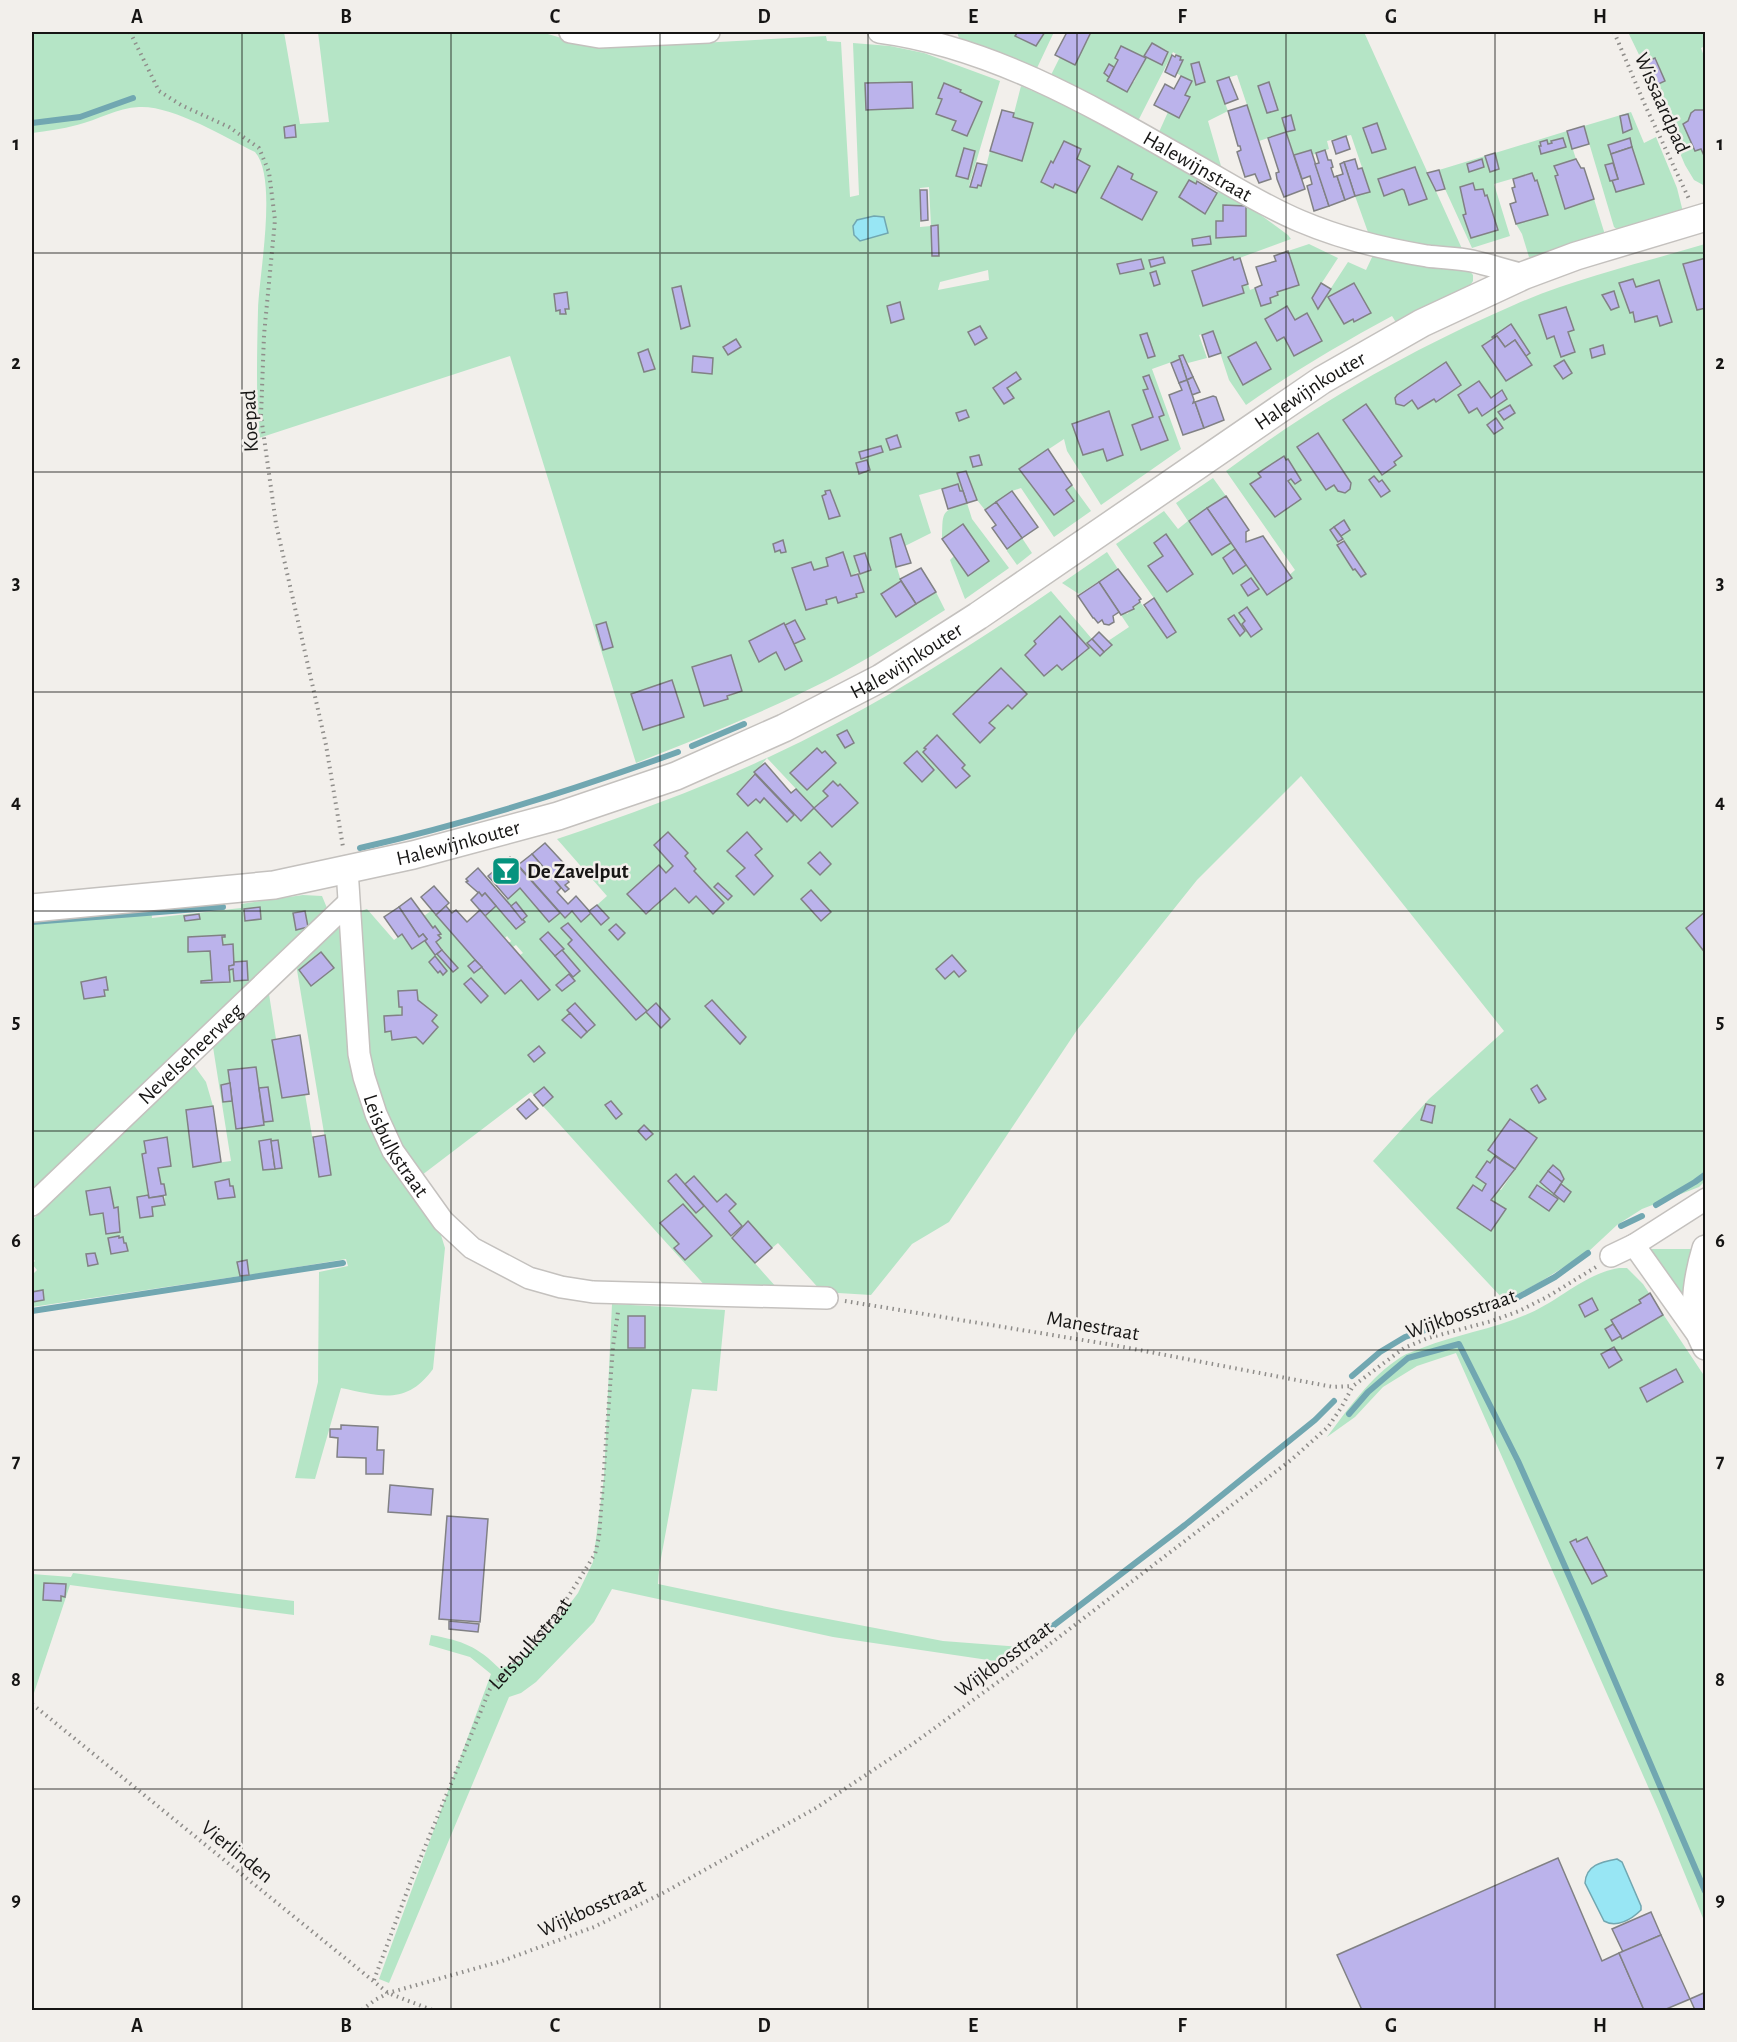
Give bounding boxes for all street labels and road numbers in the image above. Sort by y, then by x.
street label: Wissaardpad [1631,50,1693,156]
street label: Halewijnstraat [1140,127,1256,206]
street label: Halewijnkouter [1251,347,1369,434]
street label: Koepad [238,389,262,453]
street label: Halewijnkouter [847,618,966,702]
street label: Halewijnkouter [394,816,523,869]
street label: Nevelseheerweg [134,999,247,1108]
street label: Leisbulkstraat [360,1092,433,1201]
street label: Wijkbosstraat [1403,1285,1519,1343]
street label: Manestraat [1045,1308,1141,1345]
street label: Leisbulkstraat [484,1594,576,1693]
street label: Wijkbosstraat [951,1617,1057,1701]
street label: Vierlinden [197,1817,277,1887]
street label: Wijkbosstraat [535,1875,649,1941]

